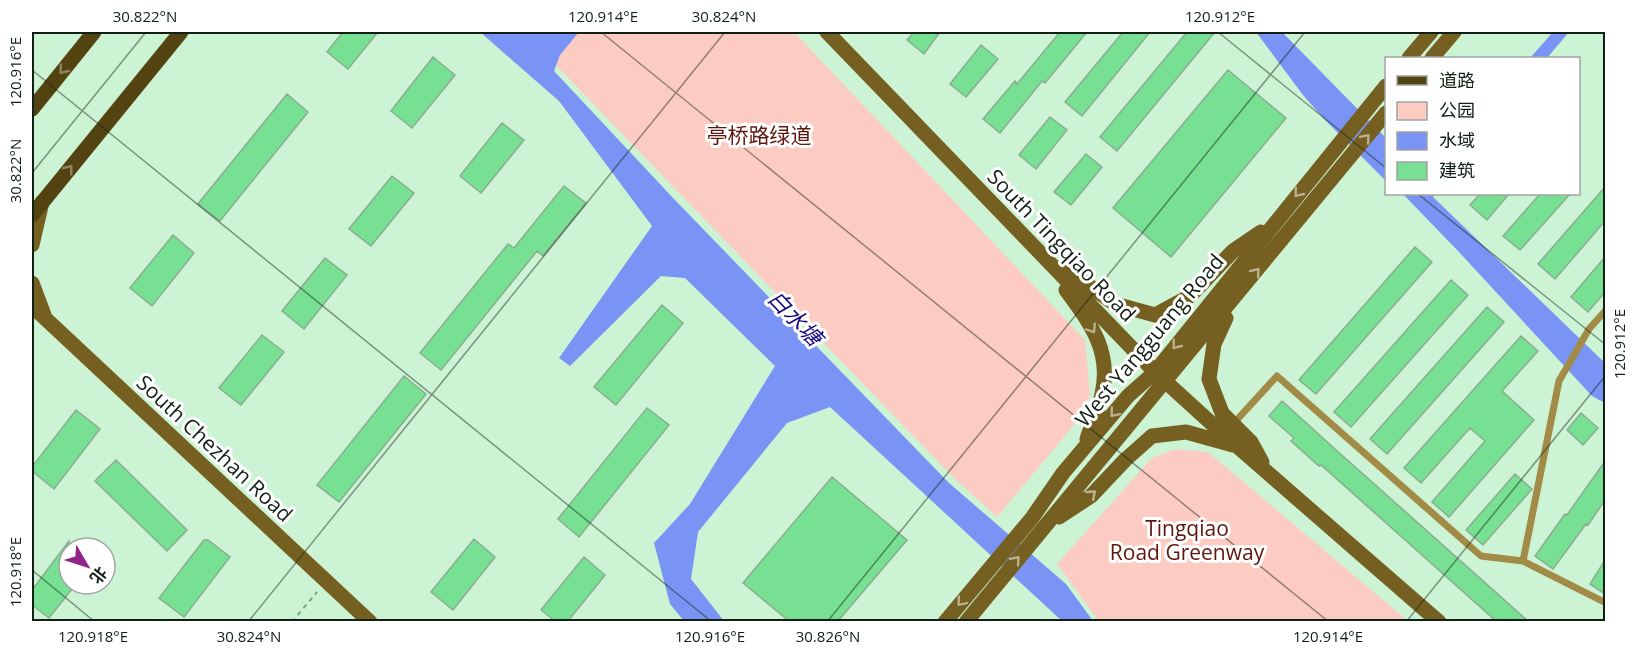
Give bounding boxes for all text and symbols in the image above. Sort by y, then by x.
text: 30.822°N [113,6,177,26]
text: 120.914°E [568,6,638,26]
text: 30.824°N [692,6,756,26]
text: 120.912°E [1185,6,1255,26]
text: 120.916°E [5,37,25,107]
legend [1385,57,1580,195]
one-way arrow [59,63,70,74]
text: 道路 [1439,68,1475,92]
text: 公园 [1439,98,1475,122]
park label: 亭桥路绿道 [707,121,812,149]
text: 水域 [1439,128,1475,152]
one-way arrow [1359,134,1370,145]
text: 30.822°N [5,139,25,203]
text: 建筑 [1439,158,1475,182]
street label: South Tingqiao Road [982,163,1142,327]
one-way arrow [61,165,72,176]
one-way arrow [1295,187,1306,198]
street label: West Yangguang Road [1068,248,1230,432]
one-way arrow [1249,267,1260,278]
water label: 白水塘 [762,283,832,354]
text: 120.912°E [1609,309,1629,379]
one-way arrow [1085,322,1096,333]
one-way arrow [1172,338,1183,349]
street label: South Chezhan Road [131,368,299,528]
one-way arrow [1110,406,1121,417]
one-way arrow [1085,490,1096,501]
park label: Tingqiao Road Greenway [1110,514,1265,566]
north arrow [57,536,117,596]
text: 120.918°E [5,537,25,607]
one-way arrow [1009,556,1020,567]
text: 北 [85,562,112,589]
one-way arrow [957,595,968,606]
text: 120.918°E [58,626,128,646]
text: 30.824°N [217,626,281,646]
text: 120.916°E [675,626,745,646]
text: 30.826°N [796,626,860,646]
text: 120.914°E [1293,626,1363,646]

